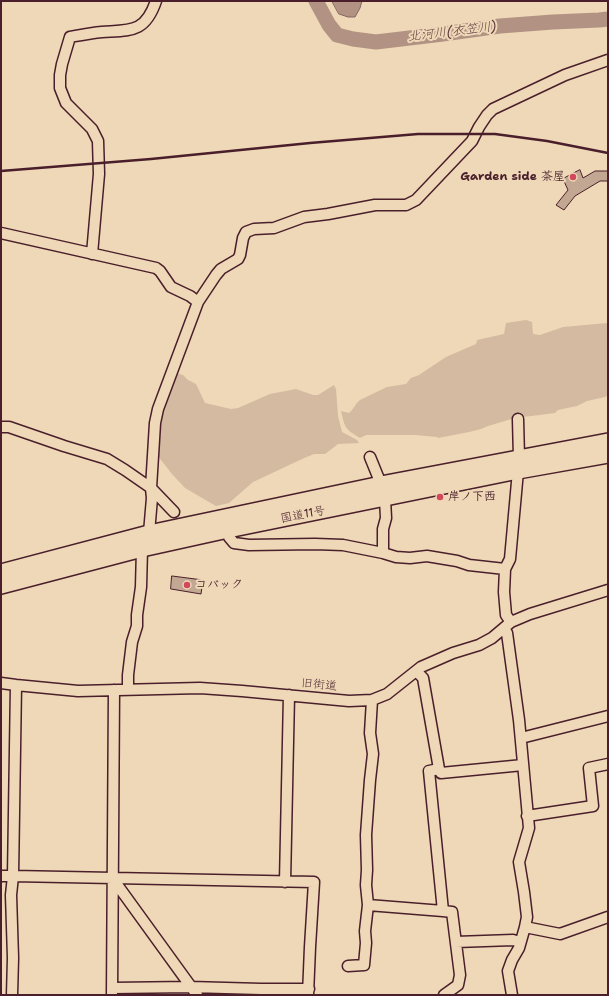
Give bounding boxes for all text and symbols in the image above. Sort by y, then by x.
water label: 北河川(衣笠川) [407,19,497,45]
place label: Garden side 茶屋 [460,170,565,184]
marker: Garden side 茶屋 [568,172,578,182]
place label: 岸ノ下西 [448,490,496,504]
marker: 岸ノ下西 [435,492,445,502]
street label: 国道11号 [279,504,327,526]
place label: コバック [195,578,243,592]
marker: コバック [182,580,192,590]
street label: 旧街道 [300,676,338,694]

